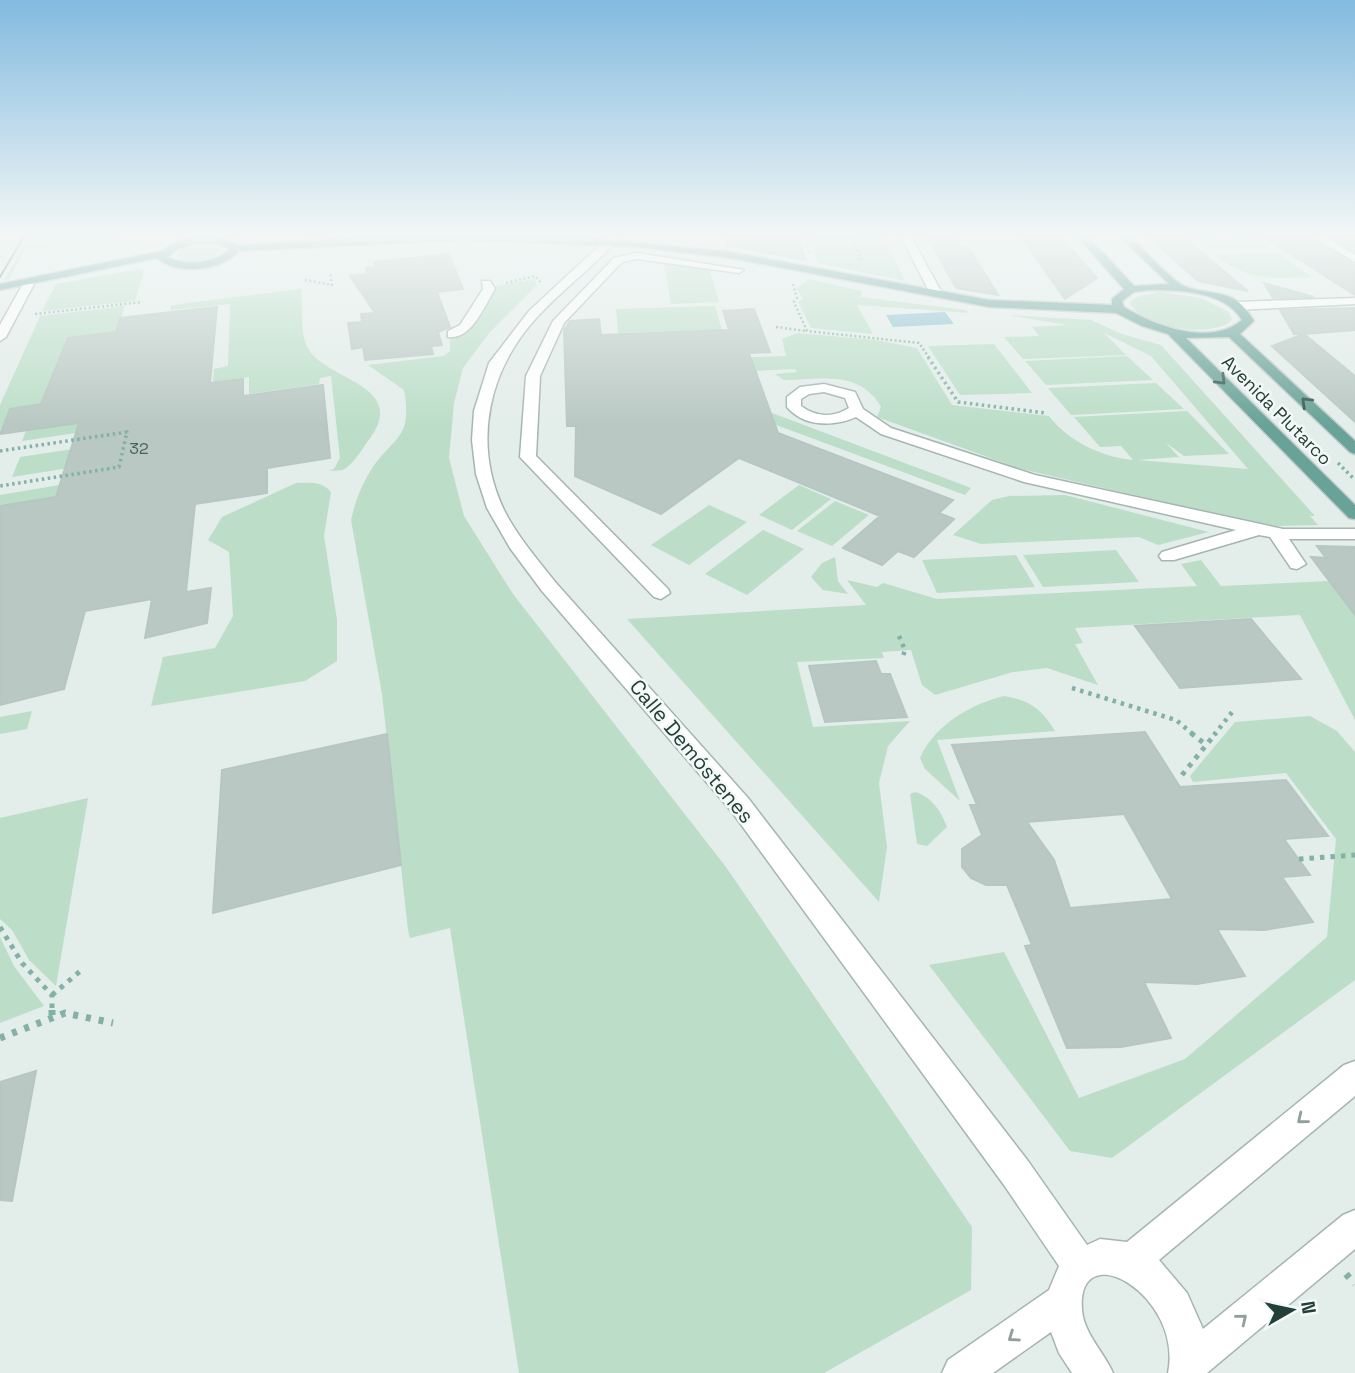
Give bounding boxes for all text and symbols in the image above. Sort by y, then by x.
street label: Avenida Plutarco [1217,350,1337,470]
one-way arrow [1213,372,1225,384]
one-way arrow [1301,397,1314,410]
house number: 32 [129,438,149,459]
street label: Calle Demóstenes [624,673,760,829]
one-way arrow [1298,1111,1311,1123]
north arrow [1257,1275,1327,1345]
text: N [1295,1299,1322,1316]
one-way arrow [1234,1315,1247,1327]
one-way arrow [1008,1329,1021,1341]

